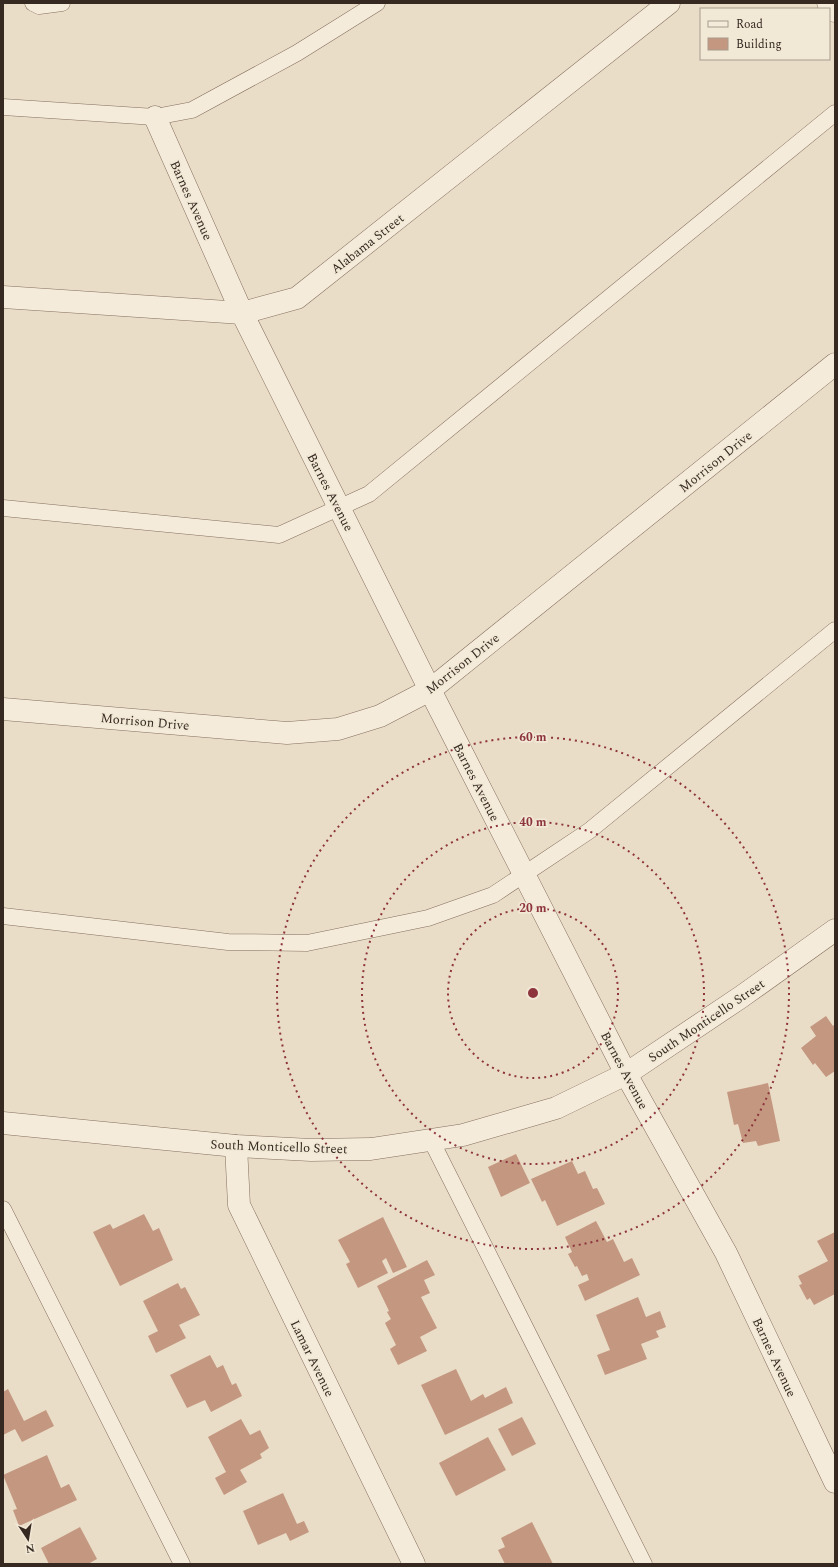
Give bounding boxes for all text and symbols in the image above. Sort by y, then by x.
legend [700,8,830,60]
text: Road [736,15,763,34]
text: Building [736,35,782,54]
street label: Barnes Avenue [165,157,218,244]
street label: Alabama Street [327,208,409,279]
street label: Morrison Drive [675,426,757,498]
street label: Barnes Avenue [302,450,358,535]
street label: Morrison Drive [421,628,504,699]
street label: Morrison Drive [100,708,190,736]
text: 60 m [519,728,547,747]
street label: Barnes Avenue [448,740,504,825]
text: 40 m [519,813,547,832]
text: 20 m [519,899,547,918]
street label: South Monticello Street [644,974,769,1067]
centre of rings [526,986,540,1000]
street label: Barnes Avenue [595,1028,653,1113]
street label: South Monticello Street [210,1135,348,1159]
street label: Barnes Avenue [747,1314,801,1400]
street label: Lamar Avenue [285,1317,339,1400]
north arrow [8,1519,48,1559]
text: N [24,1539,36,1558]

